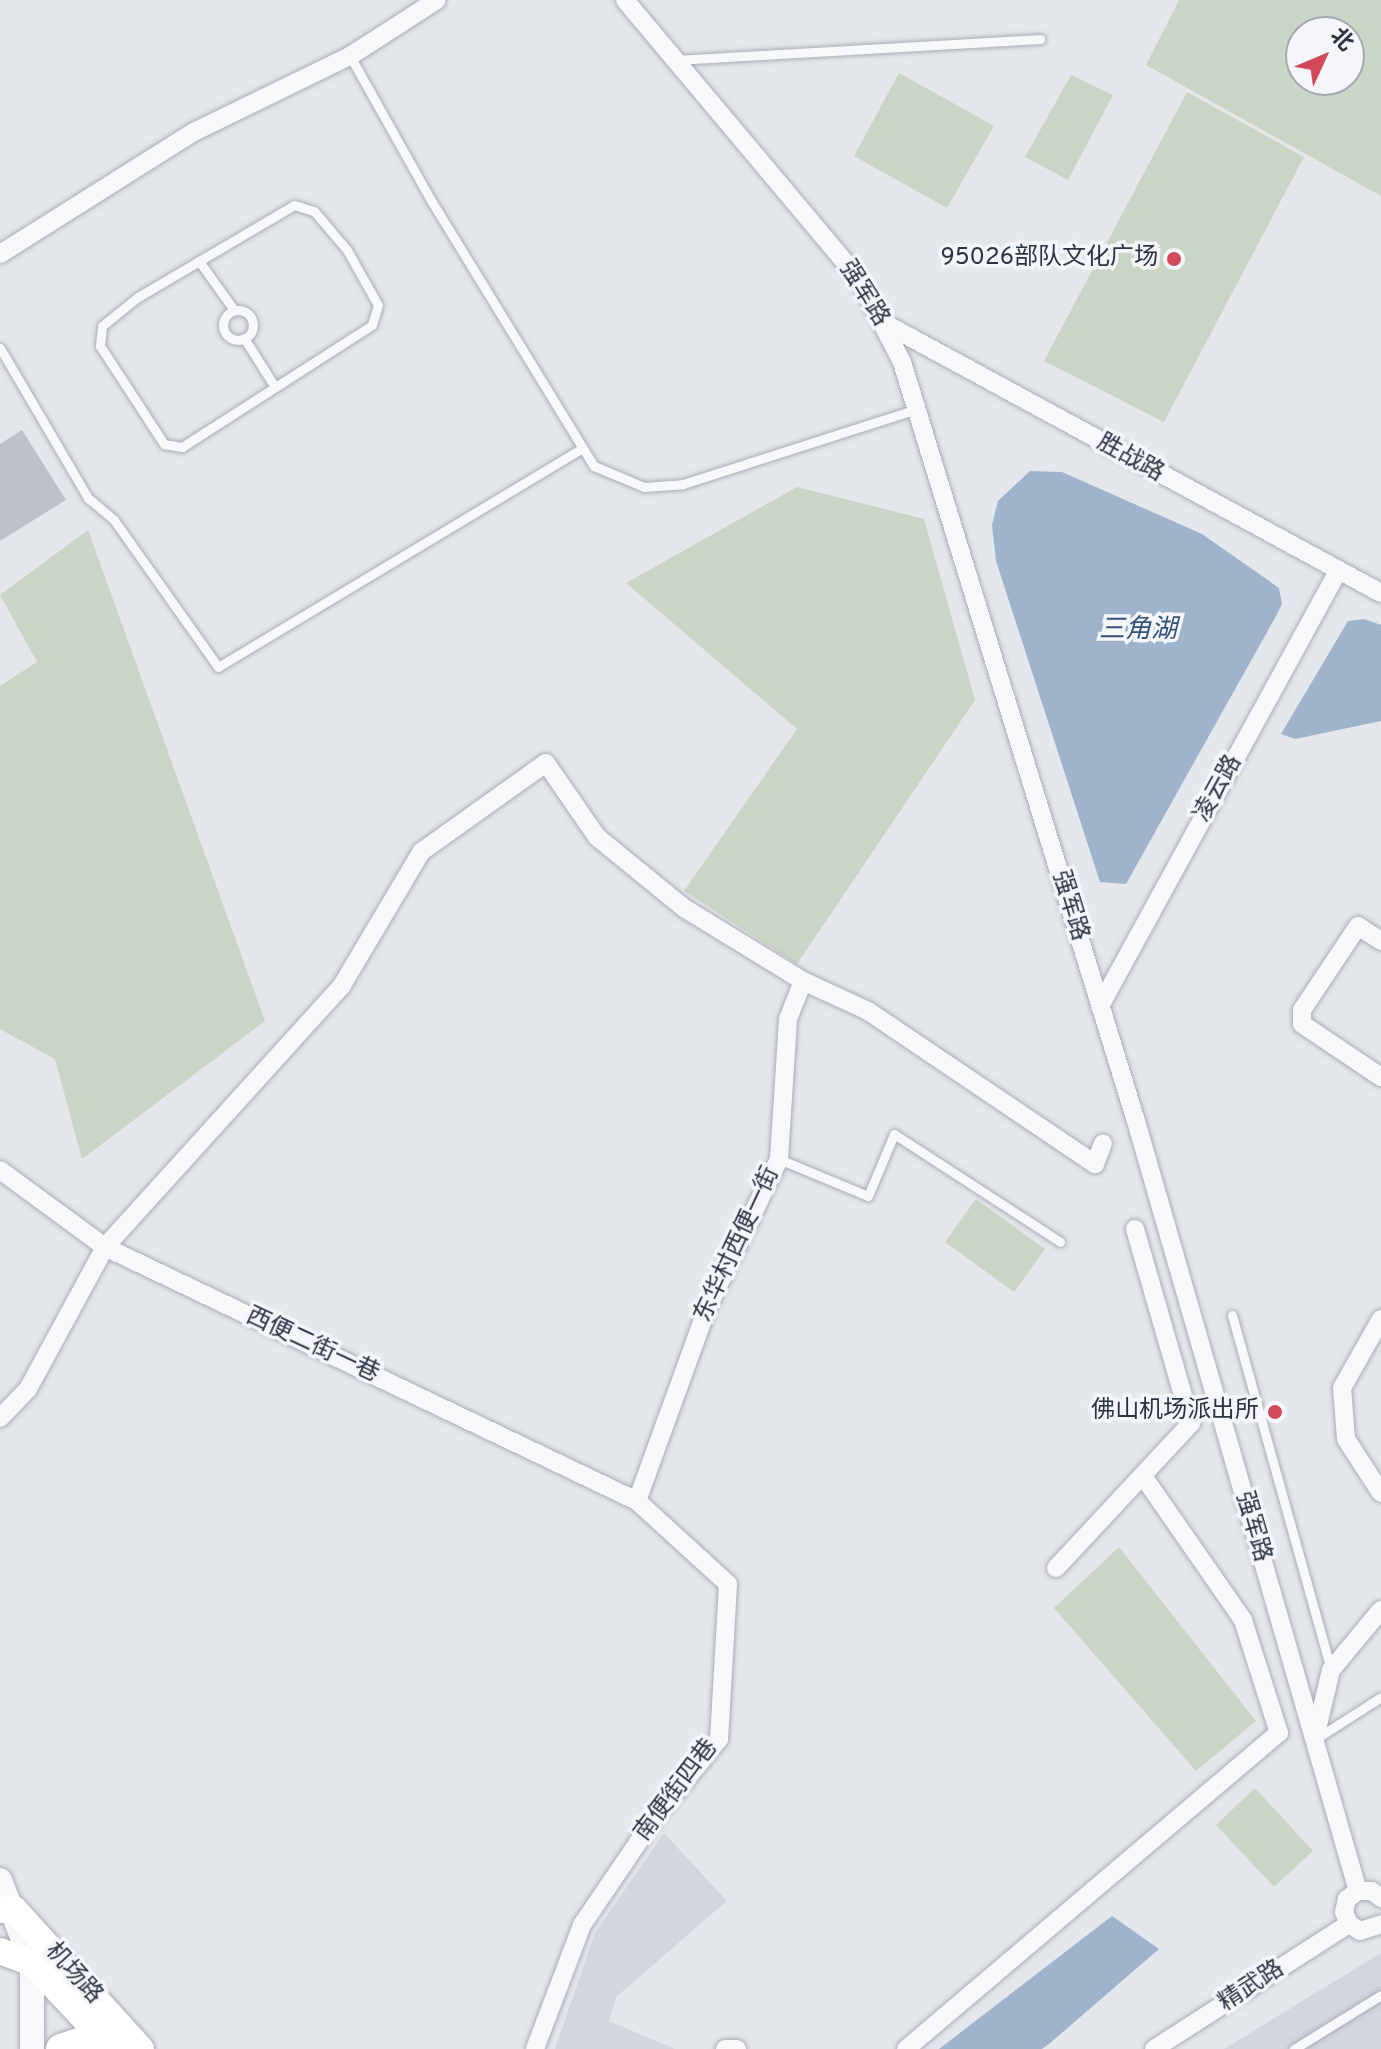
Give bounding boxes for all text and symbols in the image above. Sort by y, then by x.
north arrow [1285,16,1365,96]
text: 北 [1324,23,1359,58]
place label: 95026部队文化广场 [940,245,1158,273]
marker: 95026部队文化广场 [1165,250,1183,268]
street label: 强军路 [832,256,894,332]
street label: 胜战路 [1092,429,1168,489]
water label: 三角湖 [1099,615,1177,647]
street label: 凌云路 [1189,751,1249,827]
street label: 强军路 [1045,867,1093,945]
street label: 东华村西便一街 [689,1163,787,1327]
street label: 西便二街一巷 [241,1303,383,1389]
place label: 佛山机场派出所 [1091,1398,1259,1426]
marker: 佛山机场派出所 [1266,1403,1284,1421]
street label: 强军路 [1228,1488,1276,1566]
street label: 南便街四巷 [629,1734,725,1848]
street label: 机场路 [38,1938,108,2010]
street label: 精武路 [1214,1955,1290,2019]

